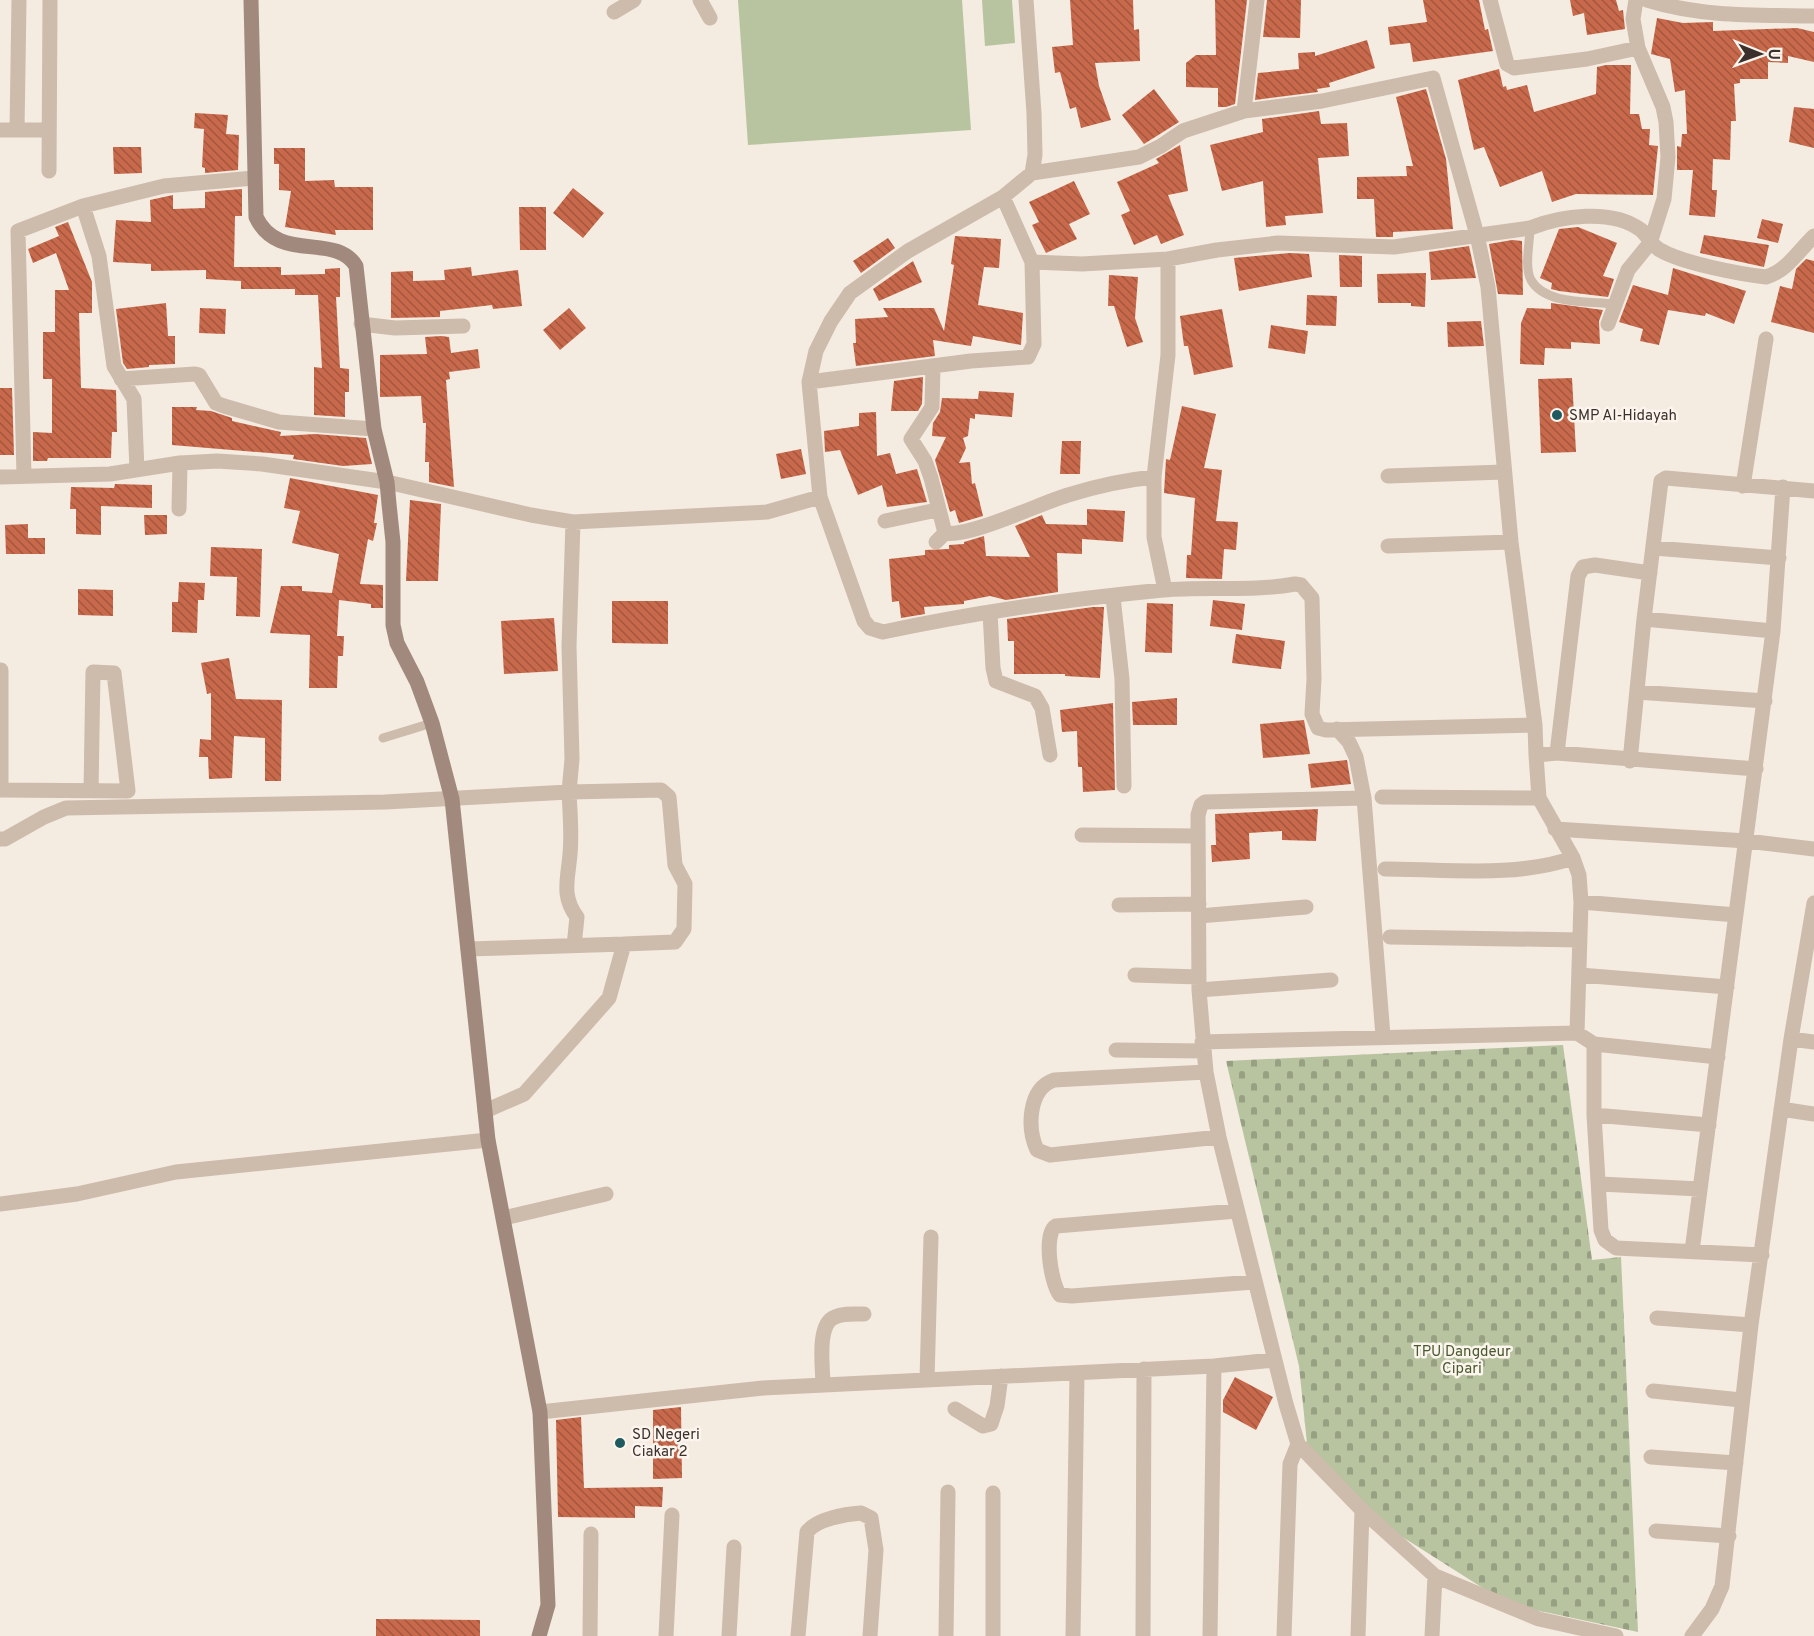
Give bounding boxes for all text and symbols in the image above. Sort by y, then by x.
north arrow [1730,24,1790,84]
text: U [1763,48,1783,60]
place label: SMP Al-Hidayah [1569,407,1677,426]
marker: SMP Al-Hidayah [1550,408,1564,422]
park label: TPU Dangdeur Cipari [1413,1343,1511,1379]
place label: SD Negeri Ciakar 2 [632,1426,700,1462]
marker: SD Negeri Ciakar 2 [613,1436,627,1450]

